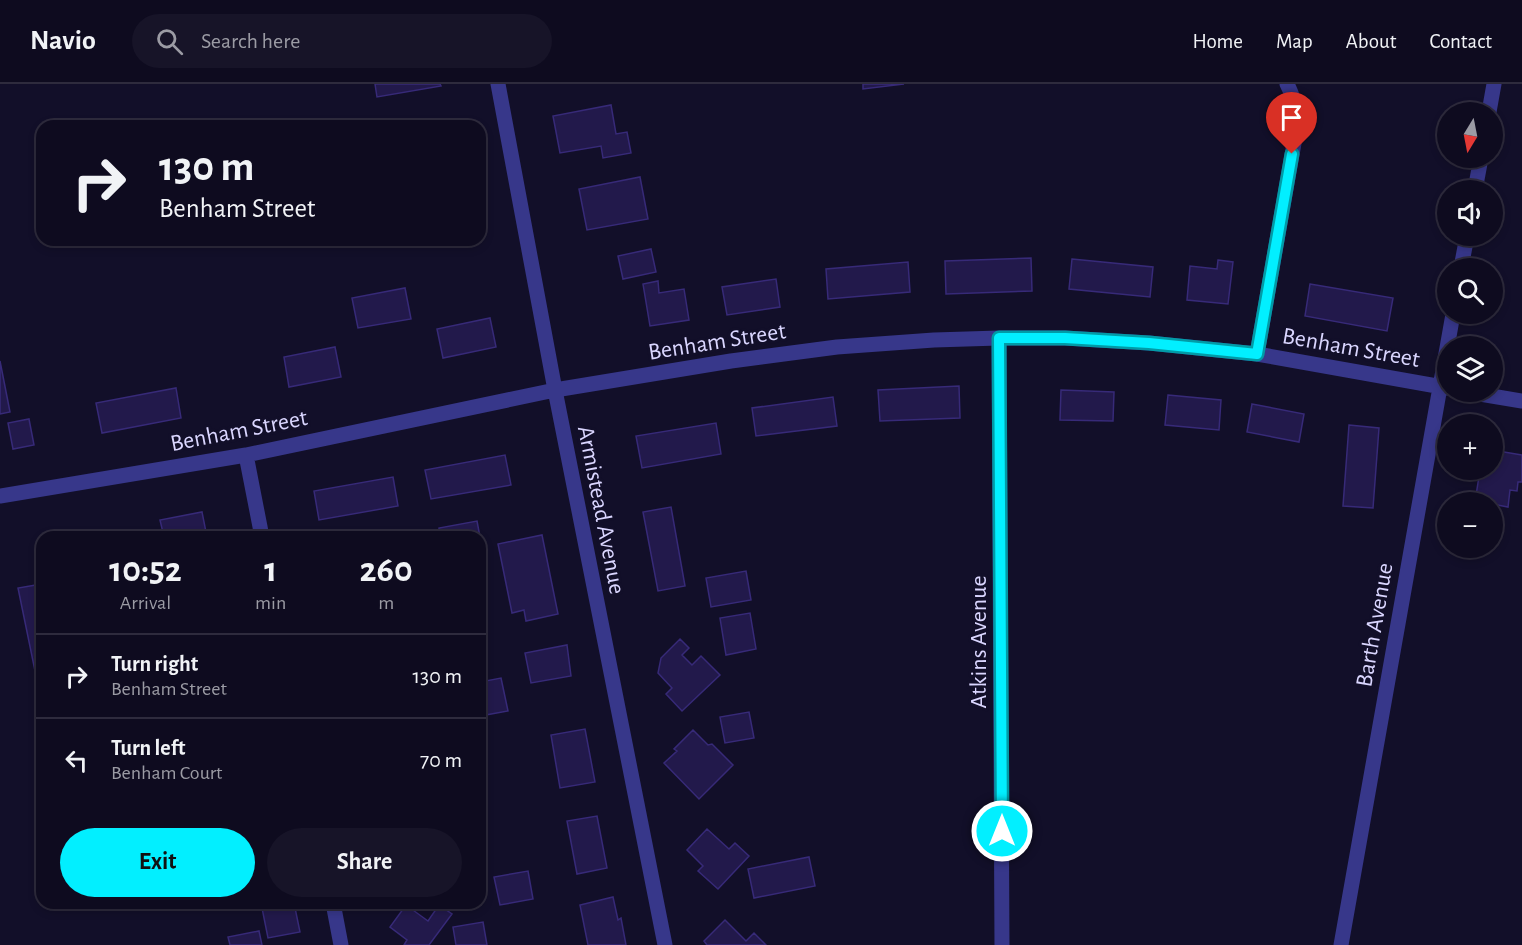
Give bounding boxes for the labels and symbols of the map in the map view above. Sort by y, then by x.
pin [1266,92,1317,154]
north arrow [1437,102,1503,168]
street label: Benham Street [646,319,788,365]
street label: Benham Street [1280,324,1422,372]
street label: Benham Street [168,406,310,456]
street label: Armistead Avenue [573,424,629,596]
street label: Barth Avenue [1352,561,1398,689]
street label: Atkins Avenue [967,576,991,708]
position arrow [970,799,1034,863]

